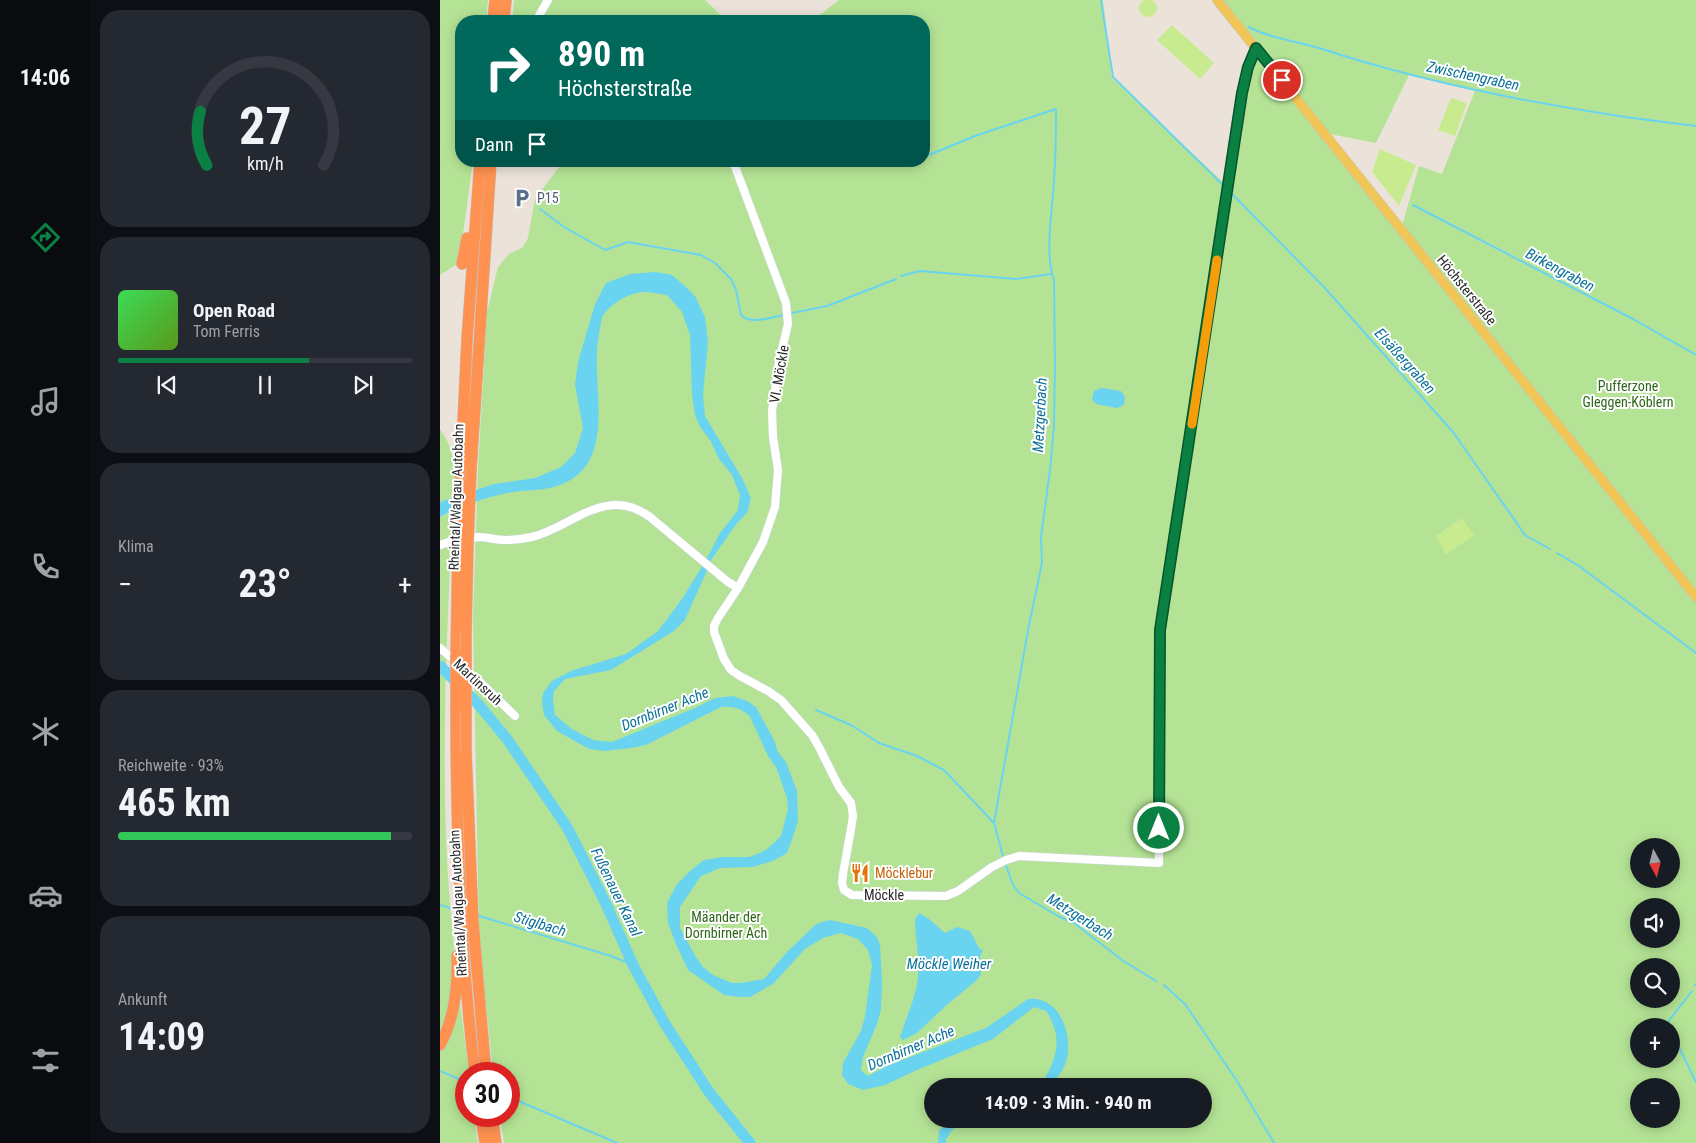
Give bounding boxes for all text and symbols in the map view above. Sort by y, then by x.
text: 890 m [558,34,645,75]
icon: right [475,35,540,100]
water label: Zwischengraben [1424,57,1521,95]
pin [1261,59,1303,101]
text: 14:06 [20,65,70,90]
icon: arrive [1268,66,1296,94]
text: Höchsterstraße [558,76,692,101]
text: 27 [239,96,291,157]
icon: arrive [523,130,551,158]
text: Dann [475,133,513,156]
text: km/h [247,153,283,174]
parking icon: P15 [511,187,533,209]
place label: P15 [537,190,559,206]
icon: directions [28,220,63,255]
water label: Birkengraben [1523,244,1597,296]
street label: Höchsterstraße [1434,252,1500,329]
text: Open Road [193,299,275,322]
text: Tom Ferris [193,322,260,341]
water label: Elsäßergraben [1371,324,1439,398]
street label: VI. Möckle [766,343,792,404]
icon: previous [153,371,181,399]
icon: pause [251,371,279,399]
icon: next [349,371,377,399]
water label: Metzgerbach [1029,377,1051,453]
park label: Pufferzone Gleggen-Köblern [1583,378,1673,410]
icon: music [28,384,63,419]
street label: Rheintal/Walgau Autobahn [445,423,467,571]
text: Klima [118,537,154,556]
icon: phone [28,549,63,584]
text: 23° [238,562,292,606]
text: − [118,568,132,601]
text: + [398,568,412,601]
street label: Martinsruh [451,656,505,708]
water label: Dornbirner Ache [619,683,712,735]
icon: climate [28,714,63,749]
text: Reichweite · 93% [118,756,224,775]
text: 465 km [118,781,231,825]
position arrow [1132,801,1184,853]
street label: Rheintal/Walgau Autobahn [446,829,470,977]
north arrow [1630,838,1680,888]
map controls [1630,838,1680,1128]
water label: Fußenauer Kanal [587,845,645,940]
restaurant icon: Möcklebur [849,862,871,884]
place label: Möcklebur [875,865,933,881]
icon: car [28,878,63,913]
street label: Möckle [864,887,905,903]
water label: Metzgerbach [1044,890,1116,944]
button: sound [1630,898,1680,948]
water label: Stiglbach [512,908,568,940]
park label: Mäander der Dornbirner Ach [685,909,767,941]
water label: Möckle Weiher [907,955,992,973]
button: search [1630,958,1680,1008]
text: Ankunft [118,990,167,1009]
text: 14:09 [118,1015,205,1059]
button: + [1630,1018,1680,1068]
water label: Dornbirner Ache [865,1022,957,1074]
icon: filters [28,1043,63,1078]
speed limit sign: 30 [455,1062,520,1127]
button: − [1630,1078,1680,1128]
text: 14:09 · 3 Min. · 940 m [984,1091,1152,1114]

